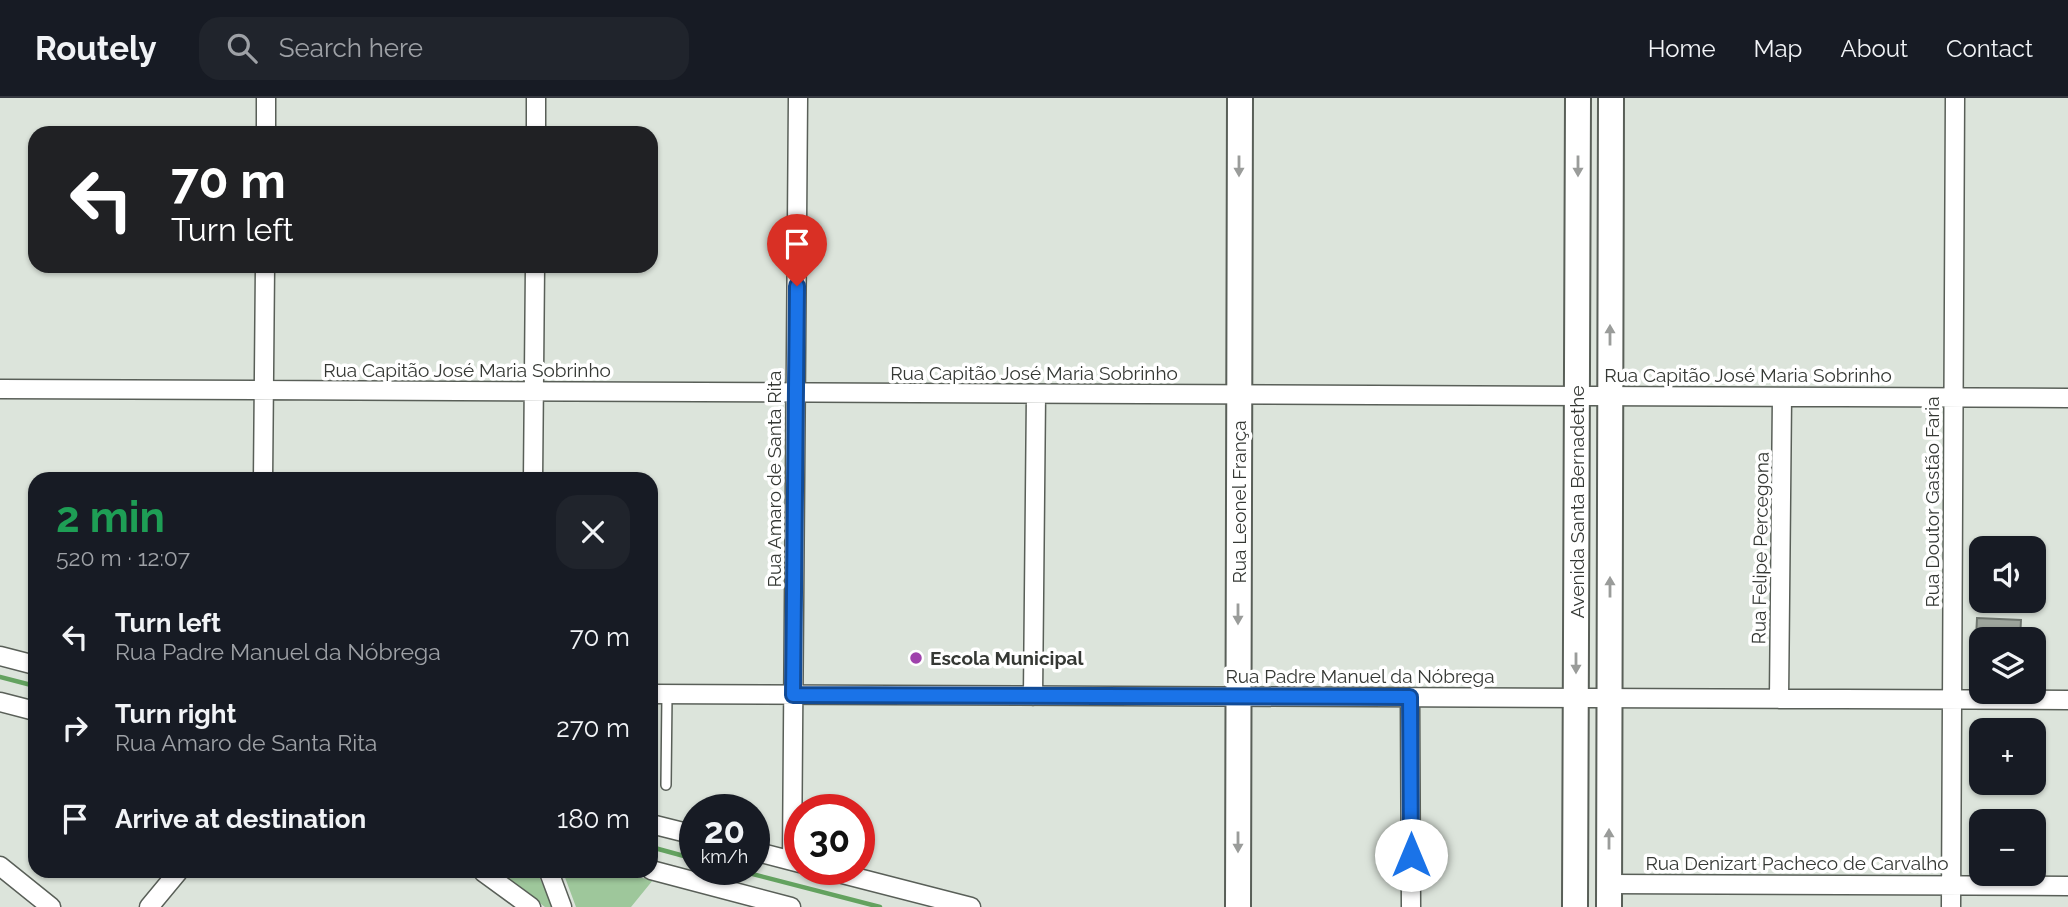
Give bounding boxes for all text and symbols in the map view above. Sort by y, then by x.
search box [199,17,689,80]
text: Routely [35,29,157,68]
icon: search [223,29,261,67]
text: Search here [279,33,423,63]
text: Home [1648,34,1716,63]
text: Map [1754,34,1802,63]
text: About [1840,34,1908,63]
text: Contact [1946,34,2033,63]
text: 70 m [171,152,286,209]
icon: left [56,154,147,245]
one-way arrow [1233,155,1245,177]
one-way arrow [1572,155,1584,177]
text: Turn left [171,211,293,248]
pin [767,214,827,286]
icon: arrive [778,225,816,263]
one-way arrow [1604,324,1616,346]
street label: Rua Capitão José Maria Sobrinho [323,359,611,381]
street label: Rua Capitão José Maria Sobrinho [890,362,1178,384]
street label: Rua Capitão José Maria Sobrinho [1604,364,1892,386]
street label: Rua Amaro de Santa Rita [763,371,785,587]
street label: Avenida Santa Bernadethe [1566,385,1588,619]
street label: Rua Doutor Gastão Faria [1921,397,1943,607]
street label: Rua Leonel França [1228,420,1250,584]
street label: Rua Felipe Percegona [1747,452,1773,644]
text: 2 min [56,493,165,542]
button: close [556,495,630,569]
map controls [1969,536,2046,886]
button: sound [1969,536,2046,613]
text: 520 m · 12:07 [56,544,190,571]
one-way arrow [1604,576,1615,598]
one-way arrow [1232,603,1244,625]
text: Turn left [115,608,221,638]
icon: left [56,618,94,656]
text: 70 m [570,622,630,652]
button: layers [1969,627,2046,704]
text: Rua Padre Manuel da Nóbrega [115,638,441,665]
place label: Escola Municipal [930,647,1084,669]
marker: Escola Municipal [908,650,924,666]
one-way arrow [1570,652,1582,674]
street label: Rua Padre Manuel da Nóbrega [1225,665,1495,687]
text: Turn right [115,699,236,729]
icon: right [56,709,94,747]
text: 270 m [556,713,630,743]
button: + [1969,718,2046,795]
text: Rua Amaro de Santa Rita [115,729,377,756]
speed limit sign: 30 [784,794,875,885]
icon: arrive [56,800,94,838]
text: Arrive at destination [115,804,366,834]
text: 180 m [557,804,630,834]
button: − [1969,809,2046,886]
text: 20 [704,810,745,851]
position arrow [1374,818,1448,892]
one-way arrow [1603,828,1615,850]
one-way arrow [1232,831,1244,853]
text: km/h [701,846,748,867]
street label: Rua Denizart Pacheco de Carvalho [1645,852,1949,874]

